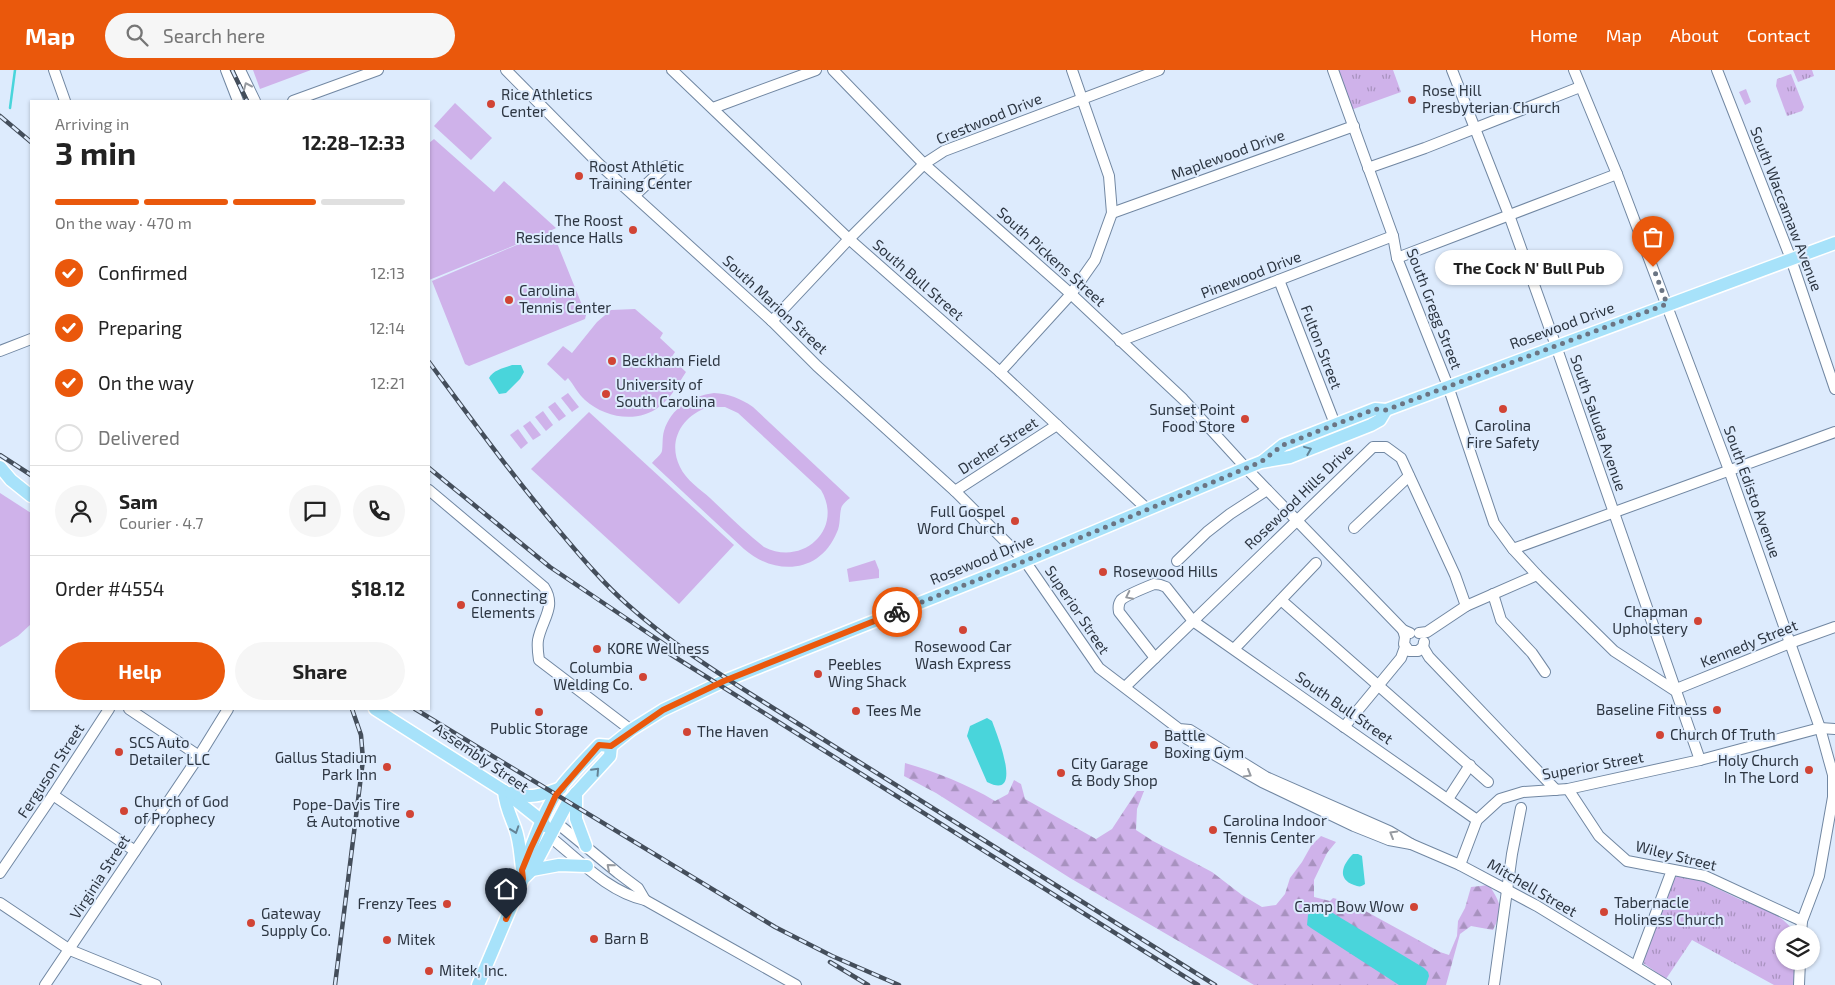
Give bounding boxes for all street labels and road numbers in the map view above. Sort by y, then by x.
street label: Crestwood Drive [933,89,1044,148]
street label: South Waccamaw Avenue [1747,124,1827,293]
street label: Maplewood Drive [1168,125,1287,183]
street label: South Pickens Street [994,203,1110,310]
street label: South Bull Street [869,235,968,324]
street label: South Gregg Street [1404,246,1466,372]
street label: Pinewood Drive [1198,247,1303,302]
street label: South Marion Street [720,251,832,358]
street label: Rosewood Drive [1507,298,1617,352]
street label: Fulton Street [1298,302,1346,392]
street label: South Saluda Avenue [1567,352,1631,493]
street label: Dreher Street [954,413,1041,478]
street label: South Edisto Avenue [1721,423,1785,560]
street label: Rosewood Hills Drive [1240,440,1356,553]
street label: Rosewood Drive [927,530,1036,588]
street label: Superior Street [1042,562,1114,657]
street label: Kennedy Street [1697,615,1800,671]
street label: South Bull Street [1292,667,1397,748]
street label: Assembly Street [430,719,533,796]
street label: Ferguson Street [13,720,87,821]
street label: Superior Street [1541,747,1645,783]
street label: Virginia Street [65,831,133,922]
street label: Wiley Street [1634,836,1719,874]
street label: Mitchell Street [1485,854,1581,920]

